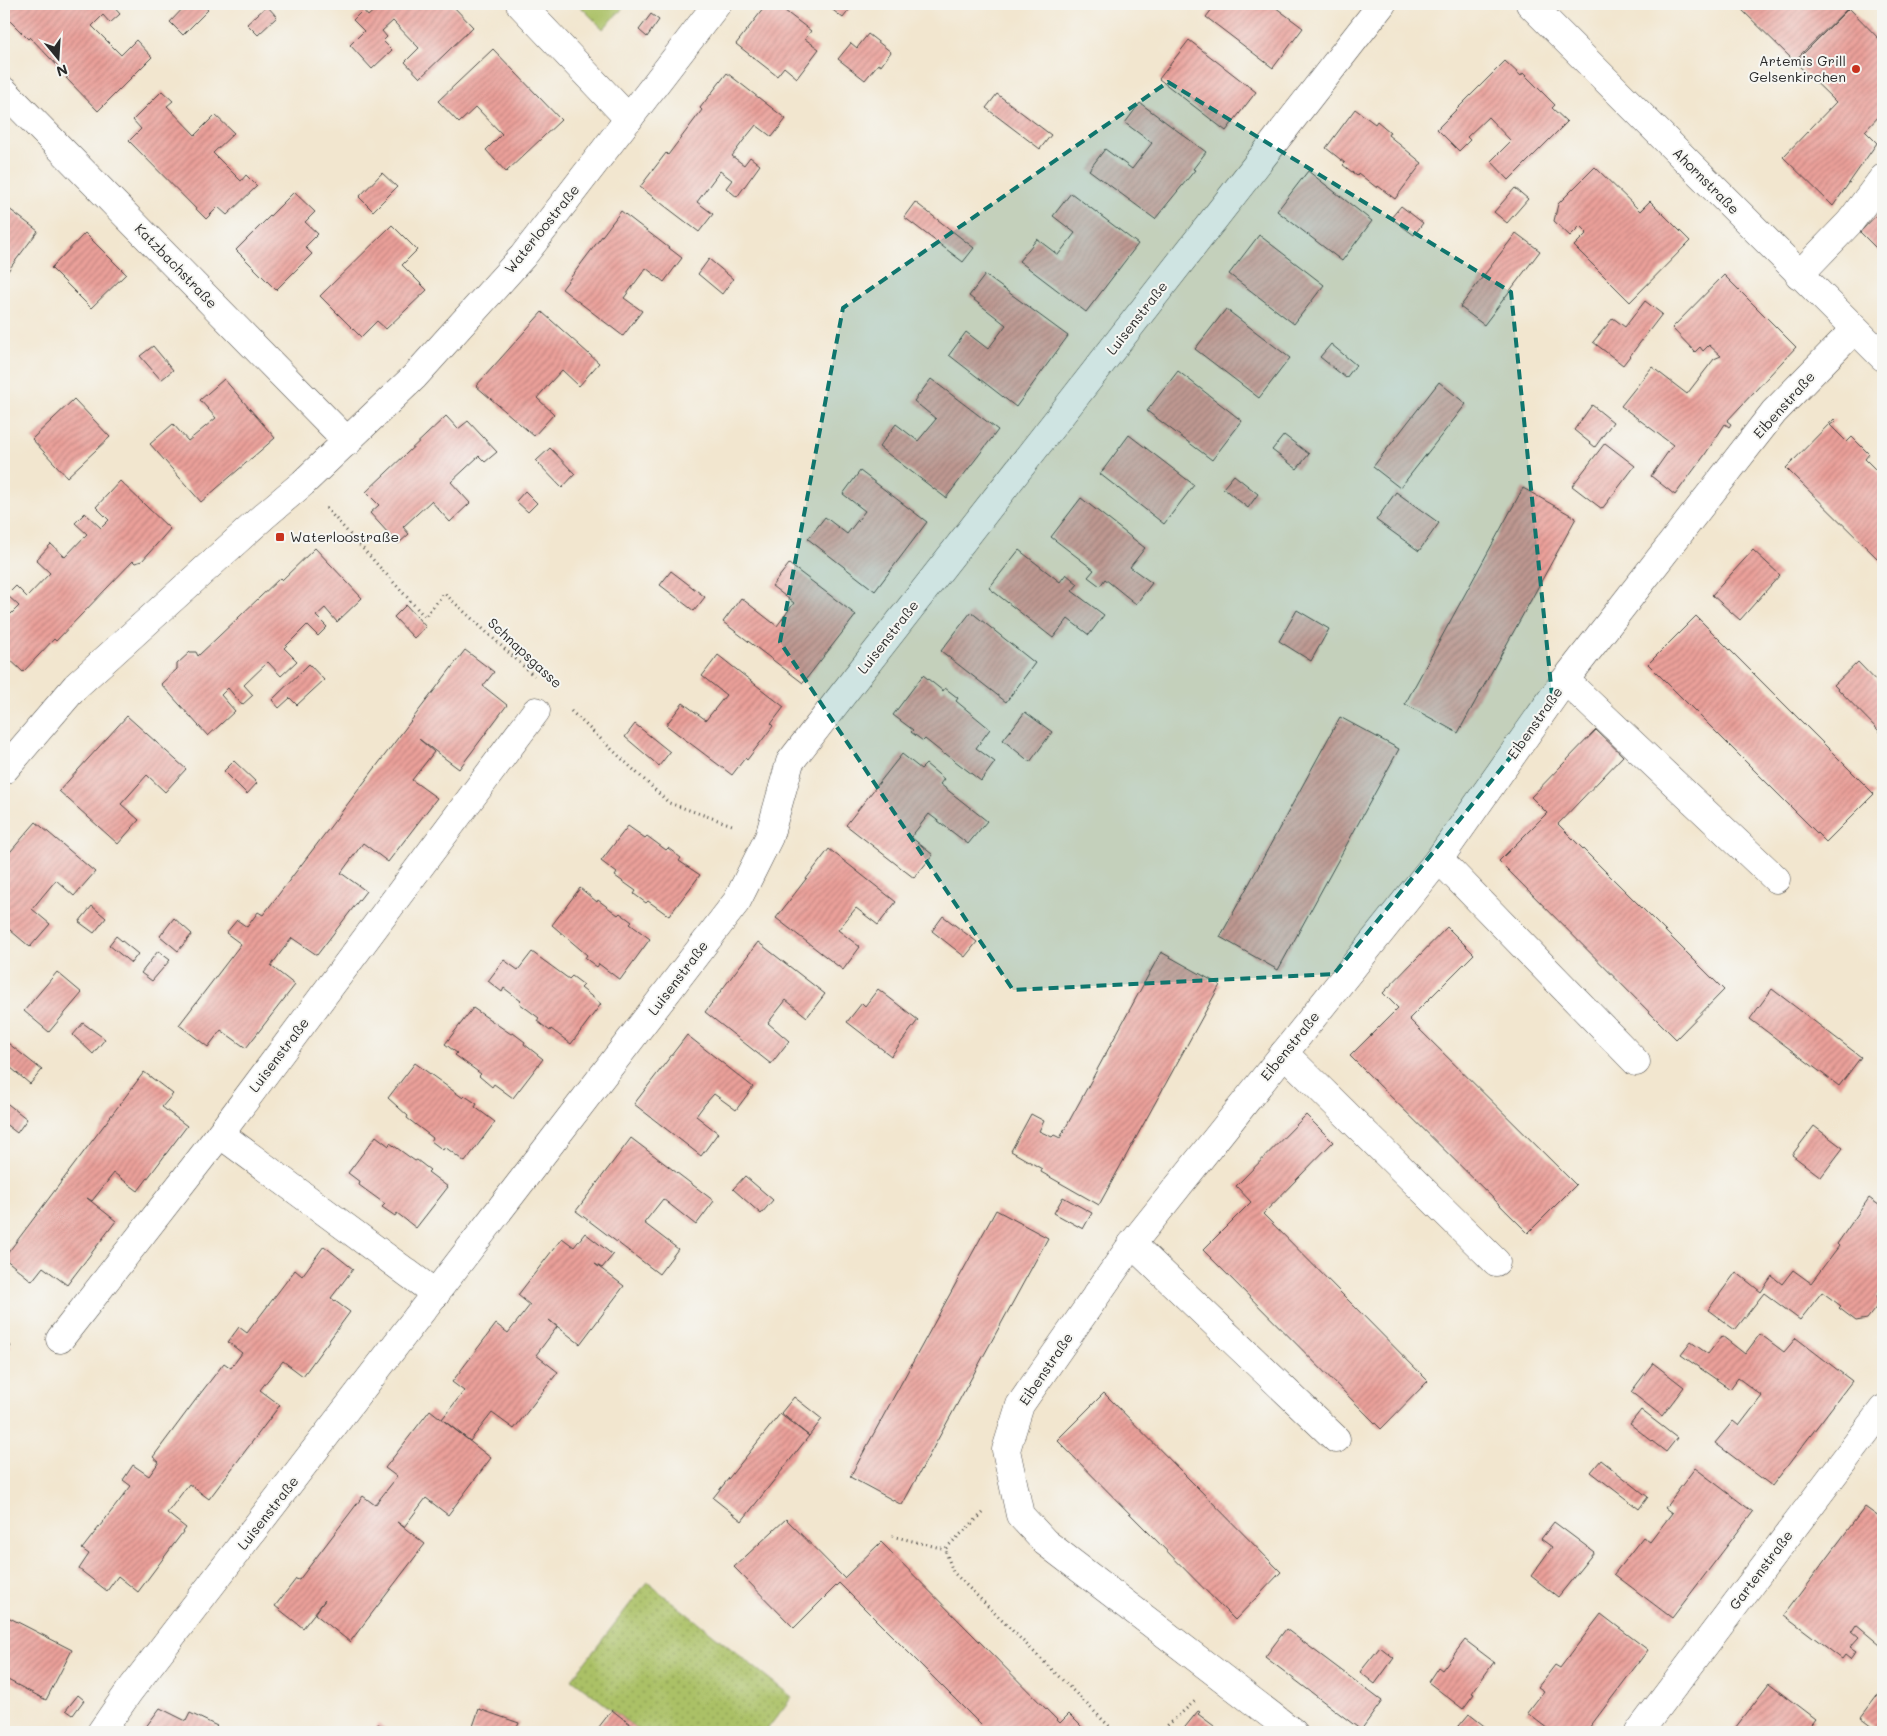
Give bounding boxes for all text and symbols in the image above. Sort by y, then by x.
north arrow [32,32,82,82]
place label: Artemis Grill Gelsenkirchen [1749,51,1846,86]
text: N [54,60,70,82]
marker: Artemis Grill Gelsenkirchen [1850,63,1862,75]
street label: Ahornstraße [1669,143,1744,218]
street label: Waterloostraße [500,180,583,277]
street label: Katzbachstraße [131,219,222,312]
street label: Luisenstraße [1102,277,1171,359]
street label: Eibenstraße [1748,367,1819,442]
place label: Waterloostraße [290,527,399,546]
marker: Waterloostraße [274,531,286,543]
street label: Luisenstraße [853,596,922,678]
street label: Schnapsgasse [484,613,567,692]
street label: Eibenstraße [1503,683,1566,763]
street label: Luisenstraße [643,937,712,1019]
street label: Eibenstraße [1256,1007,1323,1084]
street label: Luisenstraße [244,1014,313,1096]
street label: Eibenstraße [1014,1329,1077,1409]
street label: Luisenstraße [233,1472,302,1554]
street label: Gartenstraße [1724,1526,1797,1613]

